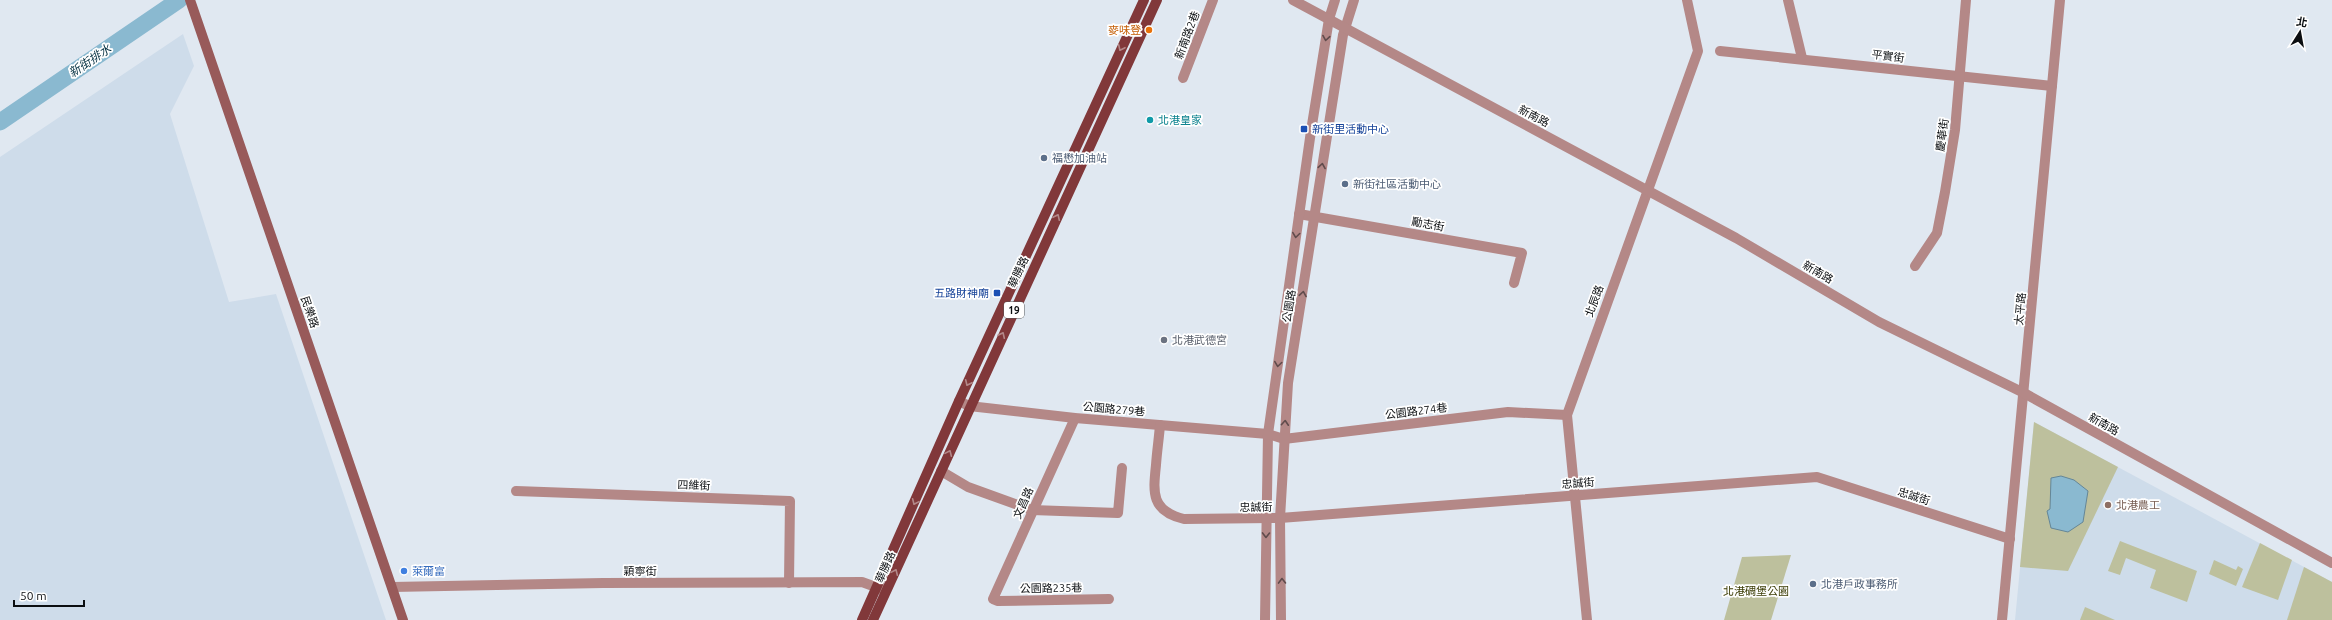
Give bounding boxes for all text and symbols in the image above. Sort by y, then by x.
street label: 新南路2巷 [1172,9,1202,61]
north arrow [2280,12,2320,52]
text: 北 [2295,15,2308,29]
place label: 麥味登 [1108,24,1141,36]
marker: 麥味登 [1144,25,1154,35]
one-way arrow [1322,35,1331,41]
water label: 新街排水 [66,41,114,79]
one-way arrow [1118,45,1126,52]
street label: 平實街 [1871,48,1905,64]
street label: 新南路 [1517,103,1551,129]
place label: 北港皇家 [1158,114,1202,126]
marker: 北港皇家 [1145,115,1155,125]
street label: 慶華街 [1934,118,1950,152]
place label: 新街里活動中心 [1312,123,1389,135]
marker: 新街里活動中心 [1299,124,1309,134]
place label: 福懋加油站 [1052,152,1107,164]
marker: 福懋加油站 [1039,153,1049,163]
one-way arrow [1318,163,1326,169]
place label: 新街社區活動中心 [1353,178,1441,190]
marker: 新街社區活動中心 [1340,179,1350,189]
one-way arrow [1052,214,1060,221]
street label: 勵志街 [1411,215,1445,233]
one-way arrow [1292,232,1301,239]
street label: 華勝路 [1006,255,1030,289]
street label: 新南路 [1801,259,1835,285]
street label: 北辰路 [1583,283,1605,319]
place label: 五路財神廟 [934,287,989,299]
marker: 五路財神廟 [992,288,1002,298]
street label: 公園路 [1280,289,1298,323]
one-way arrow [1298,291,1306,298]
street label: 太平路 [2013,292,2027,326]
street label: 民樂路 [299,294,321,330]
road number: 19 [1004,302,1024,318]
one-way arrow [997,332,1005,339]
place label: 北港武德宮 [1172,334,1227,346]
marker: 北港武德宮 [1159,335,1169,345]
one-way arrow [1274,361,1283,367]
one-way arrow [965,378,973,386]
street label: 公園路279巷 [1082,400,1146,418]
street label: 公園路274巷 [1384,401,1448,421]
street label: 新南路 [2087,411,2121,437]
one-way arrow [1281,420,1290,426]
one-way arrow [944,450,952,458]
street label: 忠誠街 [1561,476,1595,490]
street label: 四維街 [677,478,711,492]
street label: 文昌路 [1011,485,1035,521]
street label: 忠誠街 [1896,485,1932,507]
one-way arrow [912,498,920,505]
place label: 北港農工 [2116,499,2160,511]
marker: 北港農工 [2103,500,2113,510]
street label: 忠誠街 [1239,501,1273,513]
one-way arrow [1262,532,1270,538]
street label: 華勝路 [873,549,897,585]
place label: 萊爾富 [412,565,445,577]
street label: 穎寧街 [624,565,657,577]
marker: 萊爾富 [399,566,409,576]
one-way arrow [891,569,899,576]
one-way arrow [1278,578,1286,584]
place label: 北港戶政事務所 [1821,578,1898,590]
marker: 北港戶政事務所 [1808,579,1818,589]
street label: 公園路235巷 [1020,581,1082,595]
scale bar [14,582,84,608]
park label: 北港碉堡公園 [1723,585,1789,597]
text: 50 m [20,589,47,602]

